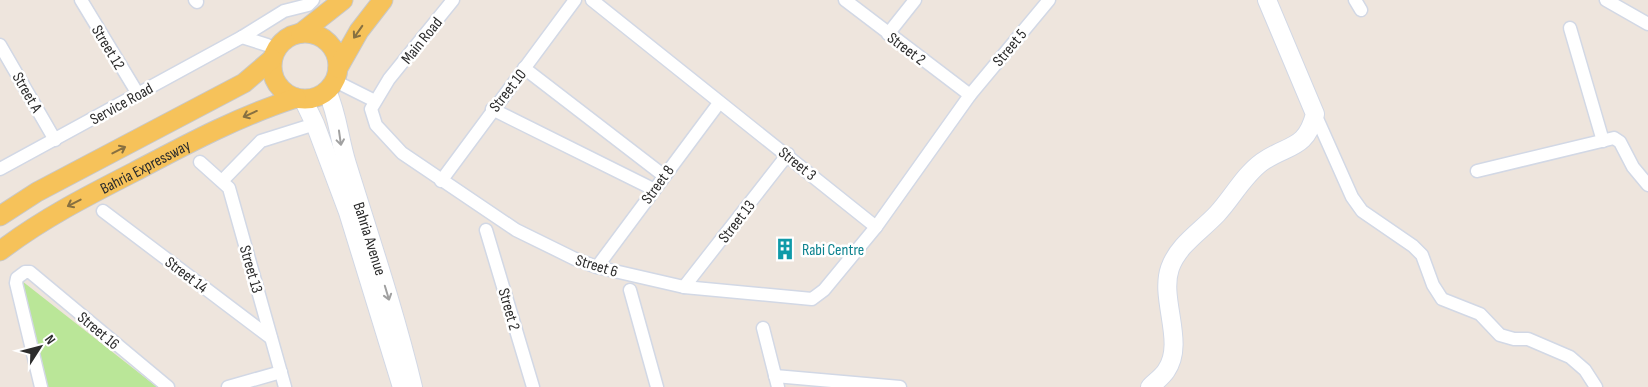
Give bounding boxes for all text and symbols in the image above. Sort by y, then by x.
street label: Main Road [398,14,447,68]
street label: Street 12 [87,22,128,74]
one-way arrow [353,25,363,39]
street label: Street 5 [989,25,1031,70]
street label: Street 2 [883,29,929,70]
street label: Street 10 [486,66,531,116]
street label: Street A [8,69,46,116]
street label: Service Road [87,79,157,129]
one-way arrow [243,109,258,119]
one-way arrow [335,129,345,145]
street label: Bahria Expressway [97,136,194,199]
street label: Street 3 [774,143,820,185]
one-way arrow [111,145,126,154]
street label: Street 8 [638,162,679,208]
street label: Street 13 [715,197,760,247]
one-way arrow [67,199,82,208]
street label: Bahria Avenue [349,200,389,278]
building icon: Rabi Centre [772,236,798,262]
place label: Rabi Centre [802,241,864,260]
street label: Street 13 [235,243,266,295]
street label: Street 6 [573,251,620,282]
street label: Street 14 [161,253,211,298]
one-way arrow [383,285,393,301]
street label: Street 2 [494,286,524,333]
street label: Street 16 [73,308,123,354]
north arrow [15,322,65,372]
text: N [41,332,59,348]

